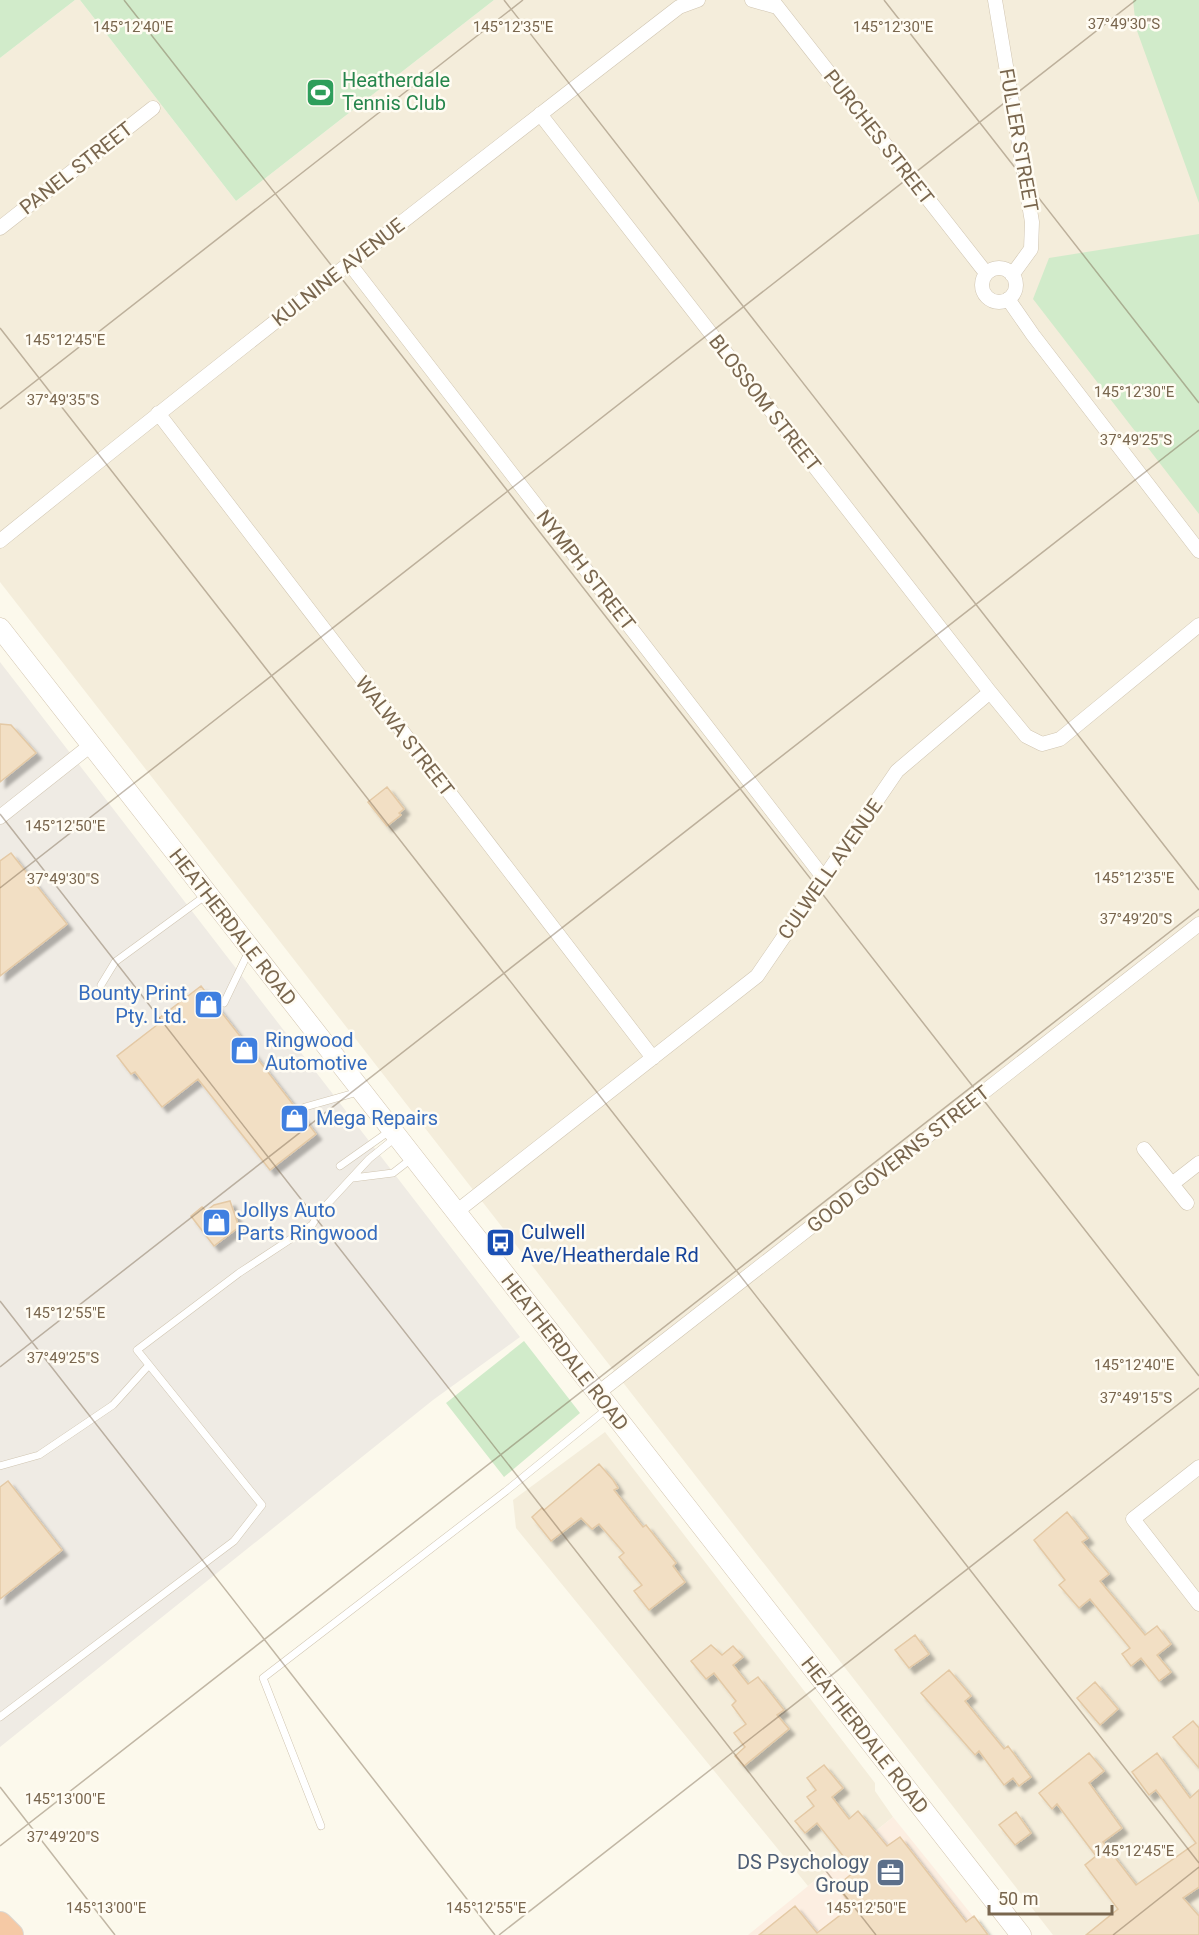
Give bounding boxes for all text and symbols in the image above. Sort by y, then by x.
text: 37°49'30"S [1088,15,1160,33]
text: 145°12'40"E [93,18,174,36]
text: 145°12'35"E [473,18,554,36]
text: 145°12'30"E [853,18,934,36]
street label: PURCHES STREET [819,65,939,209]
street label: FULLER STREET [995,66,1043,214]
place label: Heatherdale Tennis Club [342,68,450,115]
sports icon: Heatherdale Tennis Club [305,76,337,108]
street label: PANEL STREET [15,116,137,220]
street label: KULNINE AVENUE [267,213,409,331]
street label: BLOSSOM STREET [704,330,826,476]
text: 145°12'45"E [25,331,106,349]
text: 145°12'30"E [1094,383,1175,401]
text: 37°49'35"S [27,391,99,409]
text: 37°49'25"S [1100,431,1172,449]
street label: NYMPH STREET [532,505,641,635]
street label: WALWA STREET [351,671,459,801]
street label: CULWELL AVENUE [773,794,887,944]
text: 145°12'50"E [25,817,106,835]
street label: HEATHERDALE ROAD [164,844,302,1010]
text: 145°12'35"E [1094,869,1175,887]
text: 37°49'30"S [27,870,99,888]
text: 37°49'20"S [1100,910,1172,928]
place label: Bounty Print Pty. Ltd. [78,981,187,1028]
shop icon: Bounty Print Pty. Ltd. [192,988,224,1020]
place label: Ringwood Automotive [265,1028,367,1075]
shop icon: Ringwood Automotive [228,1035,260,1067]
street label: GOOD GOVERNS STREET [802,1080,994,1238]
shop icon: Mega Repairs [279,1102,311,1134]
place label: Mega Repairs [316,1106,438,1130]
place label: Jollys Auto Parts Ringwood [237,1198,378,1245]
shop icon: Jollys Auto Parts Ringwood [200,1206,232,1238]
place label: Culwell Ave/Heatherdale Rd [521,1220,699,1267]
bus stop icon: Culwell Ave/Heatherdale Rd [484,1227,516,1259]
street label: HEATHERDALE ROAD [496,1269,634,1435]
text: 145°12'55"E [25,1304,106,1322]
text: 37°49'25"S [27,1349,99,1367]
text: 145°12'40"E [1094,1356,1175,1374]
text: 37°49'15"S [1100,1389,1172,1407]
street label: HEATHERDALE ROAD [796,1652,934,1818]
text: 145°13'00"E [25,1790,106,1808]
text: 37°49'20"S [27,1828,99,1846]
text: 145°12'45"E [1094,1842,1175,1860]
place label: DS Psychology Group [737,1850,870,1897]
office icon: DS Psychology Group [874,1857,906,1889]
scale bar [989,1878,1112,1916]
text: 50 m [998,1888,1038,1909]
text: 145°13'00"E [66,1899,147,1917]
text: 145°12'55"E [446,1899,527,1917]
text: 145°12'50"E [826,1899,907,1917]

